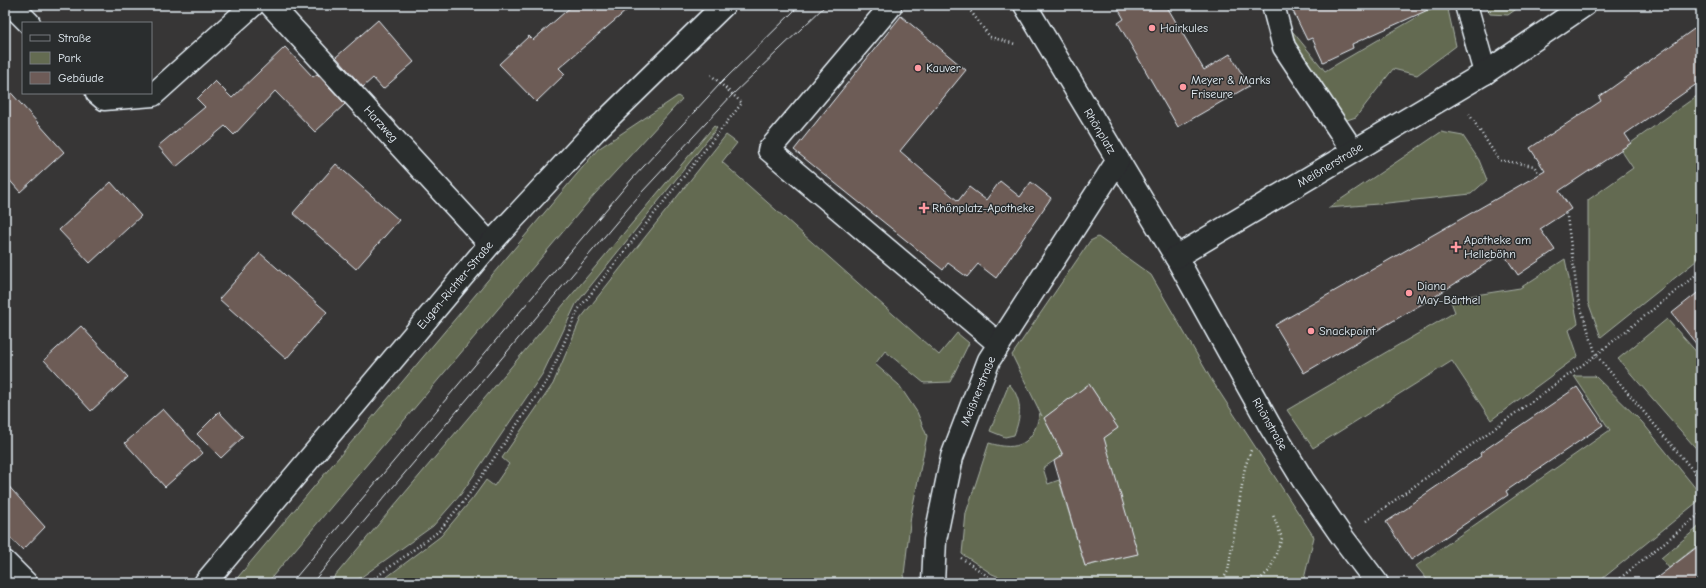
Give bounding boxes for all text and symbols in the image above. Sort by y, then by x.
place label: Hairkules [1160,21,1208,35]
legend [22,22,152,94]
marker: Hairkules [1147,23,1157,33]
text: Straße [58,31,91,45]
text: Park [58,51,81,65]
place label: Kauver [926,61,961,75]
marker: Kauver [913,63,923,73]
text: Gebäude [58,71,104,85]
place label: Meyer & Marks Friseure [1191,73,1271,101]
marker: Meyer & Marks Friseure [1178,82,1188,92]
street label: Harzweg [361,103,401,145]
street label: Rhönplatz [1081,106,1119,157]
street label: Meißnerstraße [1295,140,1365,190]
place label: Rhönplatz-Apotheke [932,201,1034,215]
marker: Rhönplatz-Apotheke [919,203,929,213]
place label: Apotheke am Helleböhn [1464,233,1531,261]
street label: Eugen-Richter-Straße [414,238,496,332]
marker: Apotheke am Helleböhn [1451,242,1461,252]
place label: Diana May-Bärthel [1417,279,1480,307]
marker: Diana May-Bärthel [1404,288,1414,298]
place label: Snackpoint [1319,324,1376,338]
marker: Snackpoint [1306,326,1316,336]
street label: Meißnerstraße [958,354,998,428]
street label: Rhönstraße [1249,395,1291,453]

